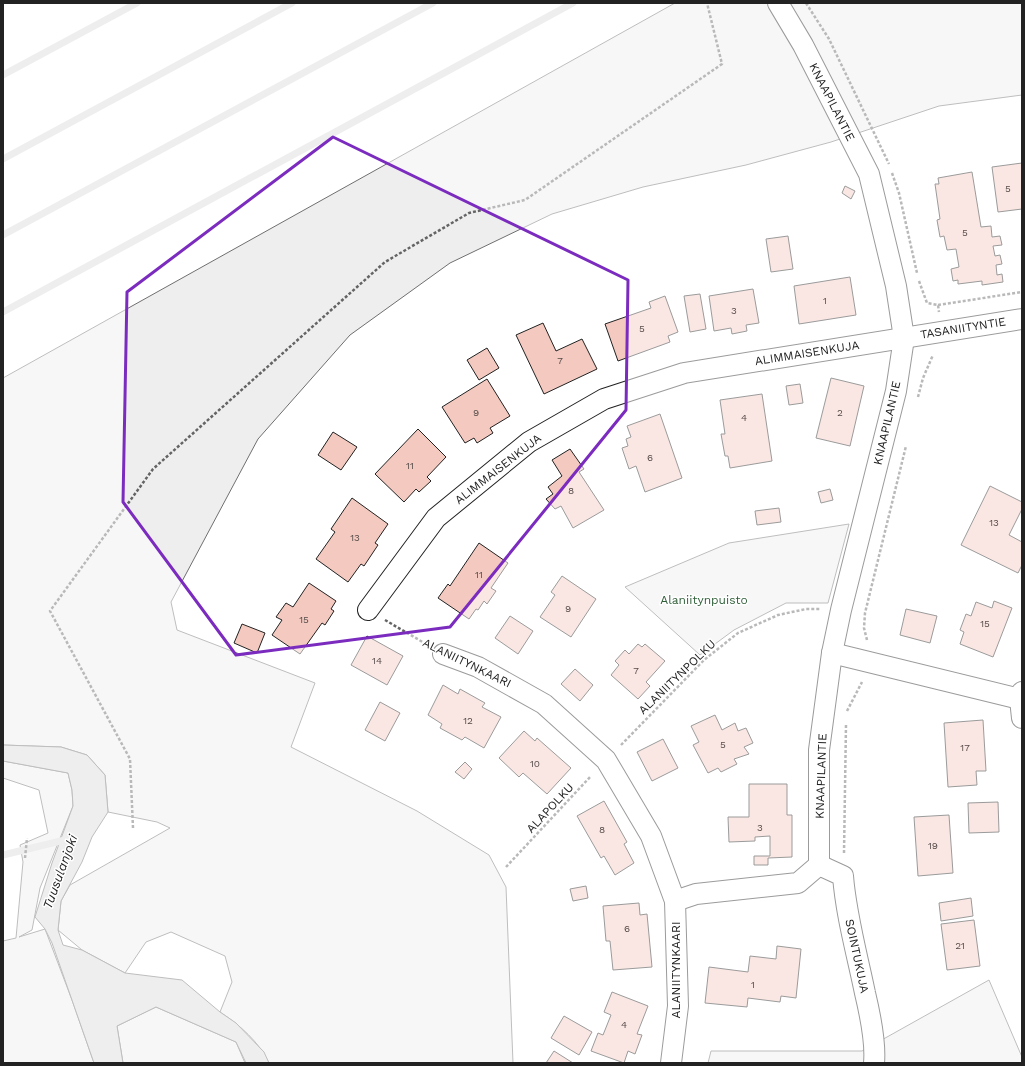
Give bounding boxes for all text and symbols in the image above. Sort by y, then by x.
street label: KNAAPILANTIE [806,61,858,144]
house number: 5 [1005,183,1011,194]
house number: 5 [962,227,968,238]
house number: 1 [823,295,827,306]
house number: 3 [731,305,737,316]
street label: TASANIITYNTIE [919,314,1007,342]
house number: 5 [639,323,645,334]
street label: ALIMMAISENKUJA [754,338,860,368]
house number: 7 [557,355,563,366]
street label: KNAAPILANTIE [871,379,904,466]
house number: 9 [473,407,479,418]
house number: 2 [837,407,843,418]
house number: 4 [741,412,747,423]
street label: ALIMMAISENKUJA [452,431,544,507]
house number: 6 [647,452,653,463]
house number: 11 [406,460,414,471]
house number: 8 [568,485,574,496]
house number: 13 [989,517,999,528]
house number: 13 [350,532,360,543]
house number: 11 [475,569,483,580]
park label: Alaniitynpuisto [660,593,748,607]
house number: 9 [565,603,571,614]
house number: 15 [299,614,309,625]
house number: 15 [980,618,990,629]
street label: ALANIITYNKAARI [420,635,514,691]
street label: ALANIITYNPOLKU [636,637,718,717]
house number: 14 [372,655,382,666]
house number: 7 [633,665,639,676]
house number: 12 [463,715,473,726]
street label: KNAAPILANTIE [813,733,830,819]
house number: 5 [720,739,726,750]
house number: 17 [960,742,970,753]
house number: 10 [530,758,540,769]
street label: ALAPOLKU [523,780,577,836]
house number: 3 [757,822,763,833]
house number: 8 [599,824,605,835]
water label: Tuusulanjoki [40,832,81,911]
house number: 19 [928,840,938,851]
street label: SOINTUKUJA [842,918,872,994]
street label: ALANIITYNKAARI [669,922,683,1018]
house number: 6 [624,923,630,934]
house number: 21 [955,940,965,951]
house number: 1 [751,979,755,990]
house number: 4 [621,1019,627,1030]

